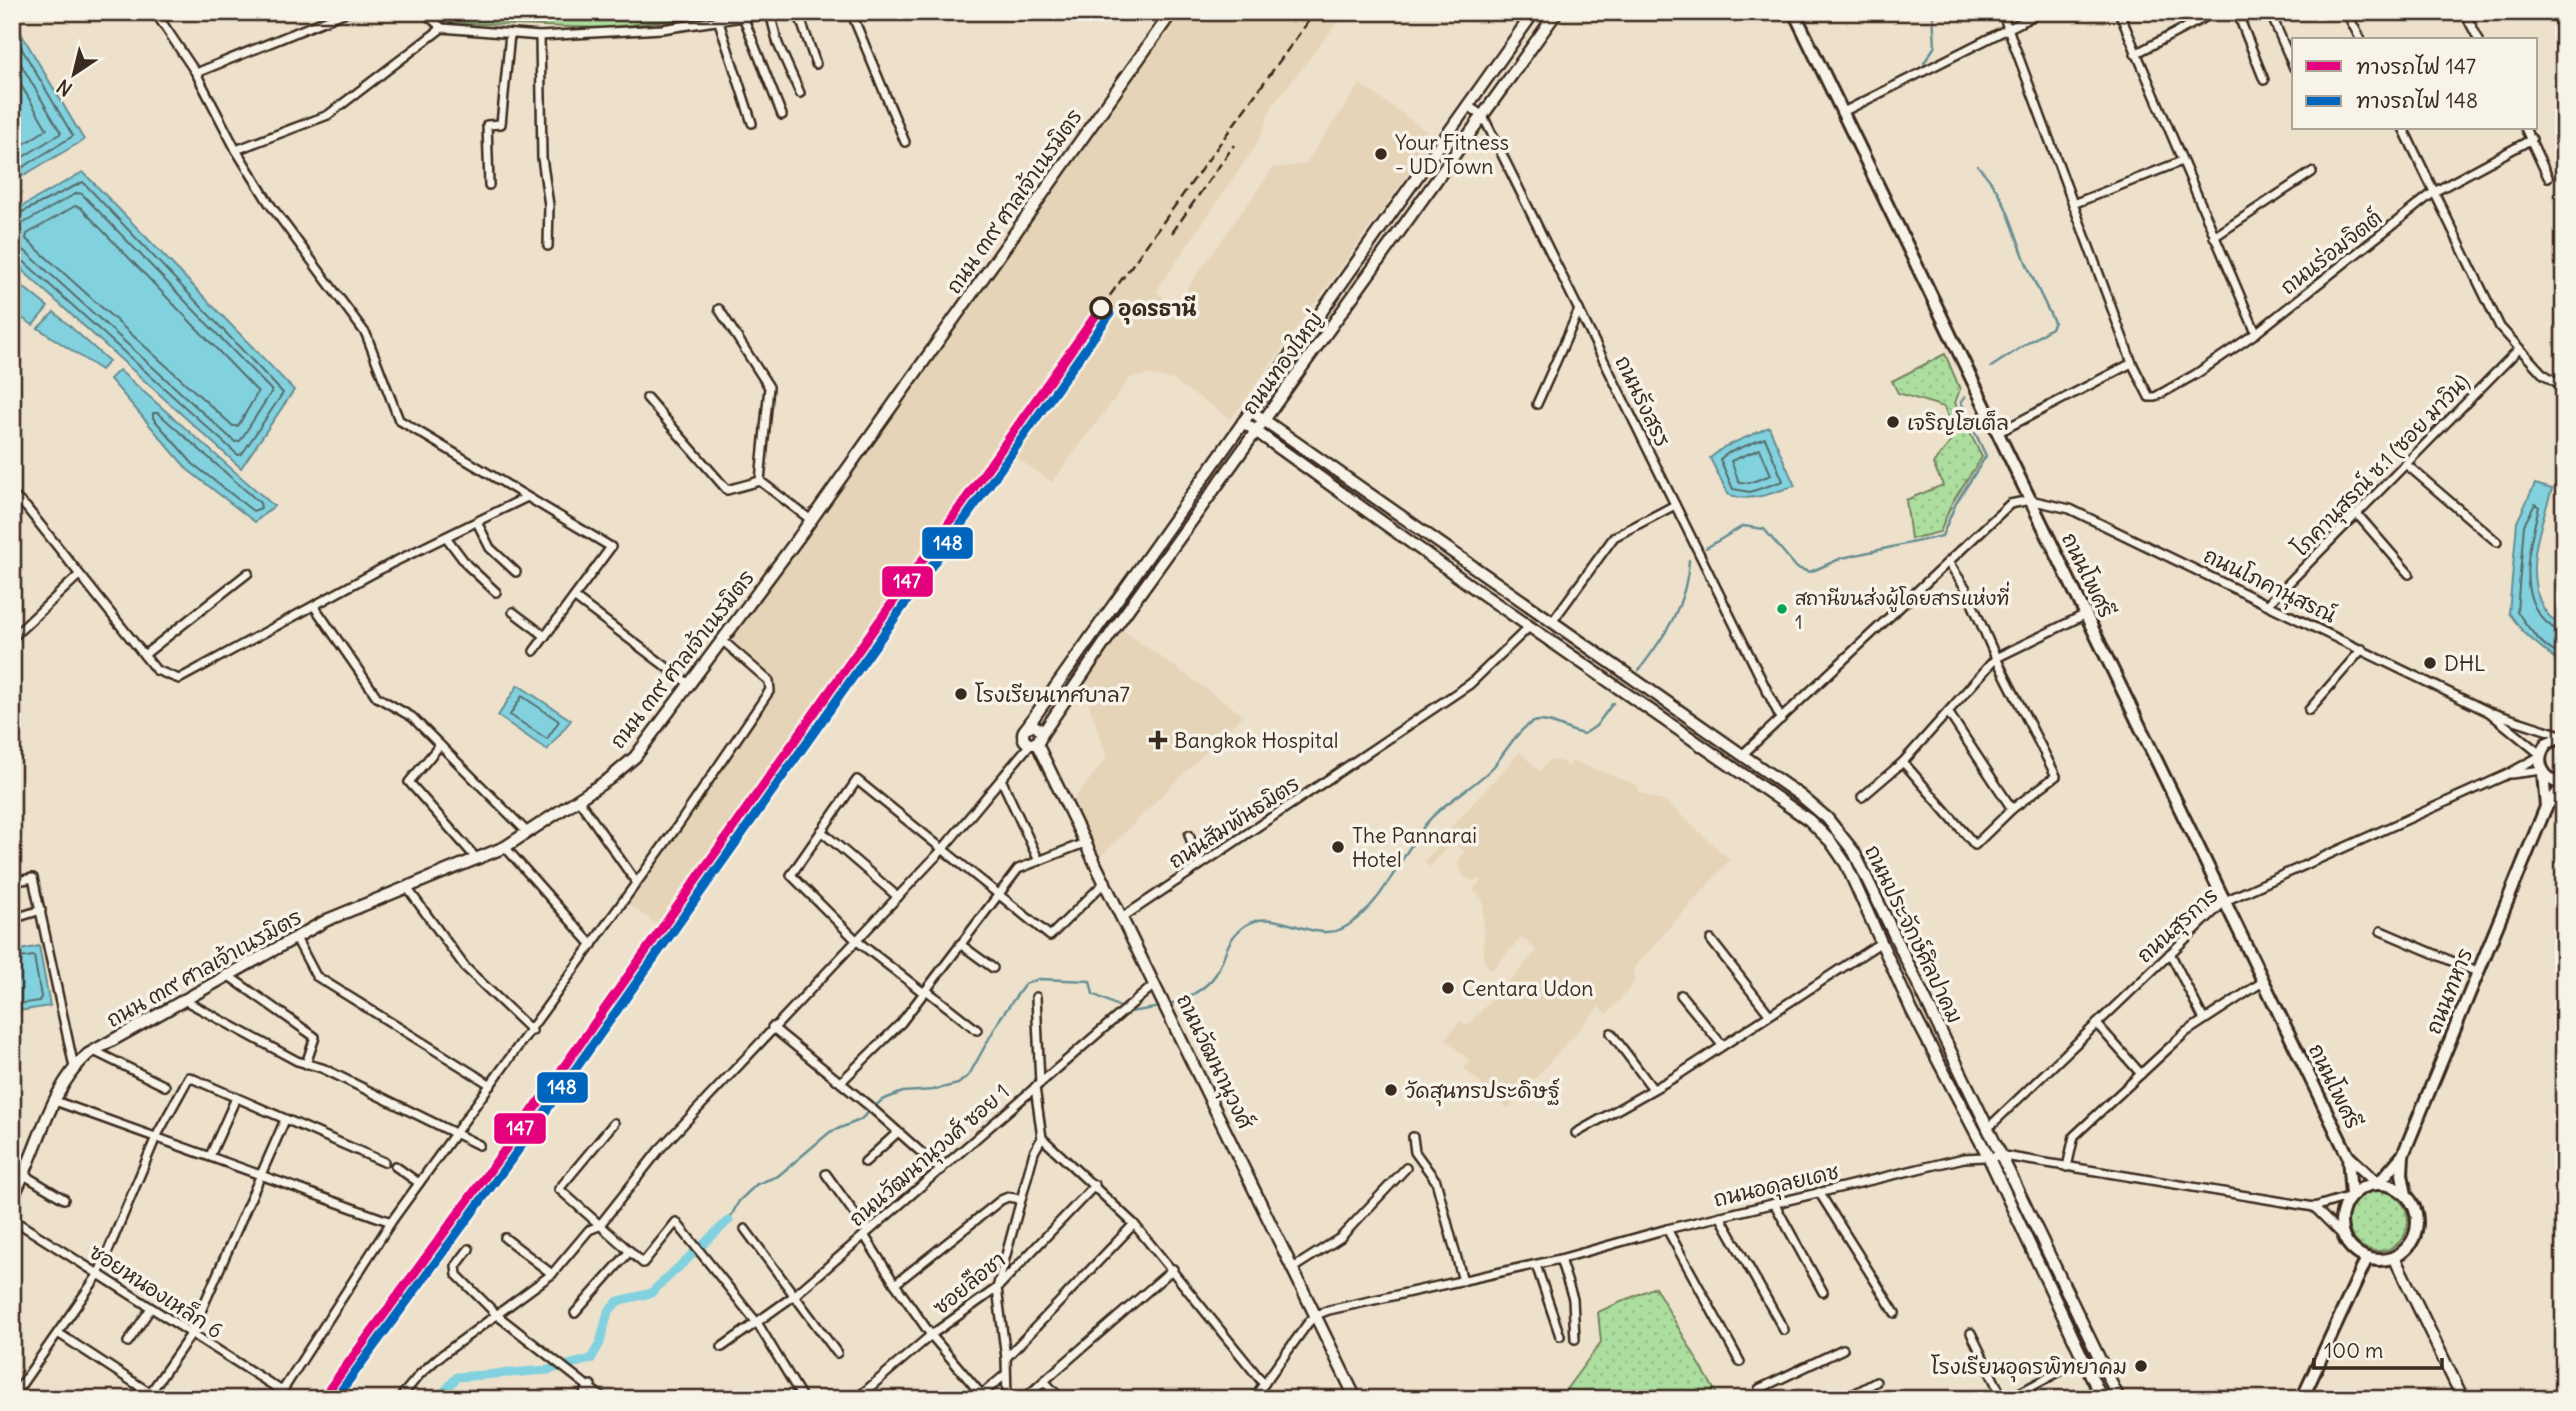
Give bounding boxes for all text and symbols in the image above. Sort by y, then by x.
north arrow [38,38,108,108]
legend [2292,38,2538,130]
text: ทางรถไฟ 147 [2356,53,2476,80]
text: N [52,74,77,102]
text: ทางรถไฟ 148 [2356,87,2478,114]
street label: ถนน ๓๙ ศาลเจ้าเนรมิตร [940,103,1088,299]
place label: Your Fitness - UD Town [1395,129,1509,180]
marker: Your Fitness - UD Town [1373,146,1389,162]
street label: ถนนร่อมจิตต์ [2275,204,2387,300]
place label: อุดรธานี [1118,295,1196,325]
marker: อุดรธานี [1090,297,1112,319]
street label: ถนนทองใหญ่ [1236,306,1328,420]
street label: ถนนรังสรร [1609,351,1677,451]
street label: โภคานุสรณ์ ซ.1 (ซอย มาวิน) [2287,368,2477,564]
place label: เจริญโฮเต็ล [1907,409,2009,436]
marker: เจริญโฮเต็ล [1885,414,1901,430]
line badge: 148 [921,526,974,560]
street label: ถนนโพศรี [2056,528,2120,622]
text: 148 [933,531,963,555]
street label: ถนนโภคานุสรณ์ [2198,541,2341,631]
street label: ถนน ๓๙ ศาลเจ้าเนรมิตร [604,564,760,754]
line badge: 147 [881,565,934,598]
text: 147 [893,569,922,593]
place label: สถานีขนส่งผู้โดยสารแห่งที่ 1 [1795,581,2010,634]
marker: สถานีขนส่งผู้โดยสารแห่งที่ 1 [1775,602,1789,616]
place label: DHL [2444,650,2485,677]
marker: DHL [2422,655,2438,671]
place label: โรงเรียนเทศบาล7 [975,681,1130,708]
marker: โรงเรียนเทศบาล7 [953,686,969,702]
place label: Bangkok Hospital [1174,727,1339,754]
marker: Bangkok Hospital [1148,730,1168,750]
street label: ถนนสัมพันธมิตร [1163,770,1305,874]
place label: The Pannarai Hotel [1352,822,1477,873]
marker: The Pannarai Hotel [1330,839,1346,855]
street label: ถนนประจักษ์ศิลปาคม [1859,840,1969,1028]
street label: ถนนสุรการ [2131,882,2225,971]
street label: ถนน ๓๙ ศาลเจ้าเนรมิตร [102,903,306,1033]
street label: ถนนทหาร [2420,944,2478,1038]
place label: Centara Udon [1462,975,1593,1002]
marker: Centara Udon [1440,980,1456,996]
street label: ถนนวัฒนานุวงศ์ [1168,989,1260,1136]
street label: ถนนโพศรี [2303,1039,2367,1133]
line badge: 148 [536,1071,589,1104]
text: 148 [547,1075,577,1099]
place label: วัดสุนทรประดิษฐ์ [1405,1077,1560,1107]
street label: ถนนวัฒนานุวงศ์ ซอย 1 [843,1078,1017,1234]
marker: วัดสุนทรประดิษฐ์ [1383,1082,1399,1098]
line badge: 147 [493,1112,547,1145]
text: 147 [506,1116,535,1140]
street label: ถนนอดุลยเดช [1711,1157,1842,1215]
street label: ซอยหนองเหล็ก 6 [84,1238,228,1344]
street label: ซอยลือชา [927,1246,1011,1320]
scale bar [2314,1327,2441,1371]
text: 100 m [2324,1337,2383,1364]
place label: โรงเรียนอุดรพิทยาคม [1931,1353,2127,1383]
marker: โรงเรียนอุดรพิทยาคม [2133,1358,2149,1374]

